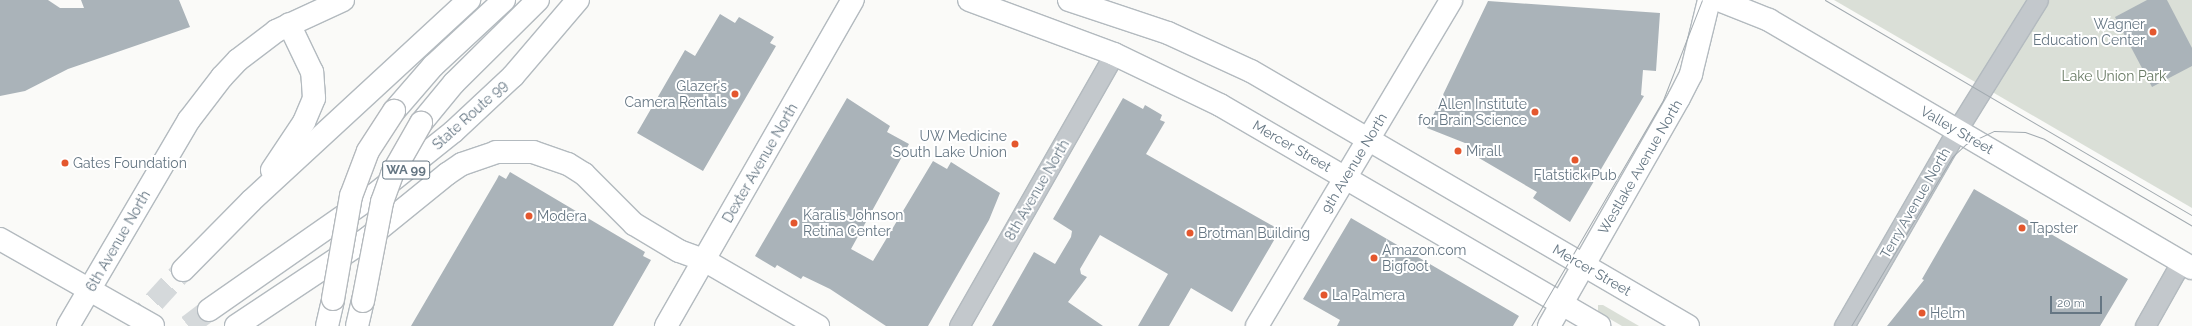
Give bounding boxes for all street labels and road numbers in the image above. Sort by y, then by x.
street label: State Route 99 [429,77,511,153]
street label: Westlake Avenue North [1594,96,1686,238]
street label: Dexter Avenue North [719,100,801,226]
street label: Valley Street [1917,102,1997,158]
street label: 9th Avenue North [1317,110,1391,216]
street label: Mercer Street [1250,117,1334,175]
street label: 8th Avenue North [1001,136,1073,244]
street label: Terry Avenue North [1876,144,1954,262]
road number: WA 99 [381,159,431,181]
street label: 6th Avenue North [82,187,154,295]
street label: Mercer Street [1550,241,1634,299]

